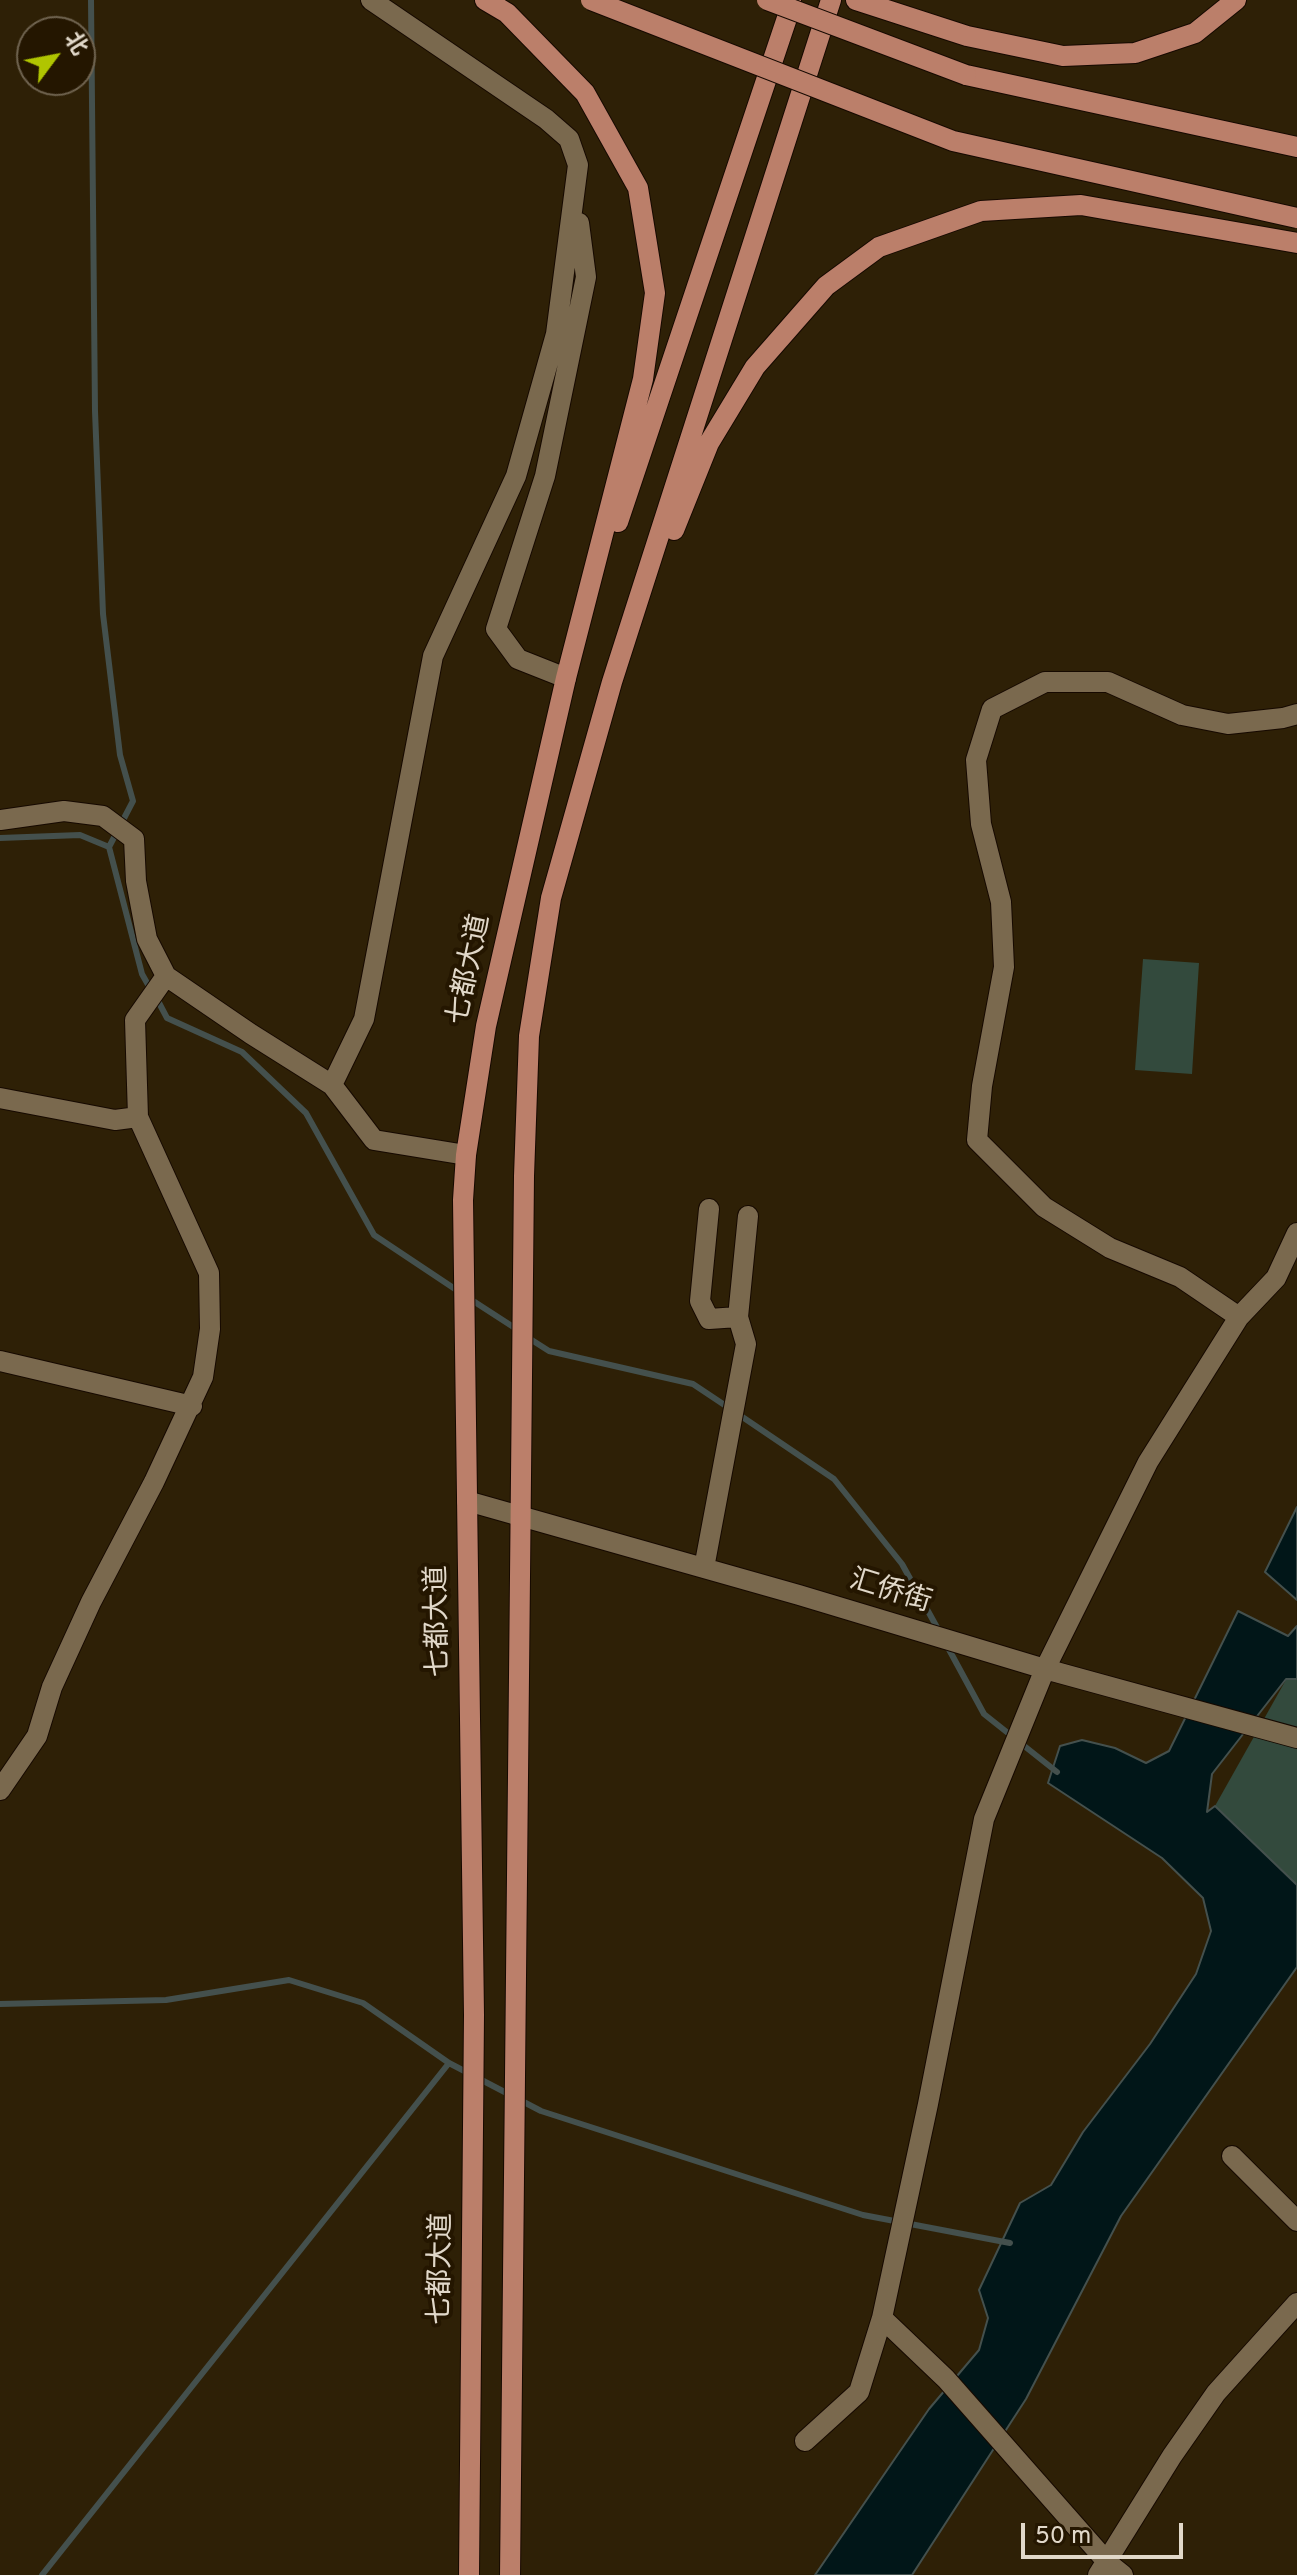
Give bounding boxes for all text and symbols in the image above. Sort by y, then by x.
north arrow [16,16,96,96]
text: 北 [58,28,92,61]
street label: 七都大道 [443,912,499,1028]
street label: 七都大道 [422,1565,458,1677]
street label: 汇侨街 [845,1565,935,1621]
street label: 七都大道 [425,2213,461,2325]
scale bar [1025,2507,1187,2557]
text: 50 m [1035,2522,1091,2552]

